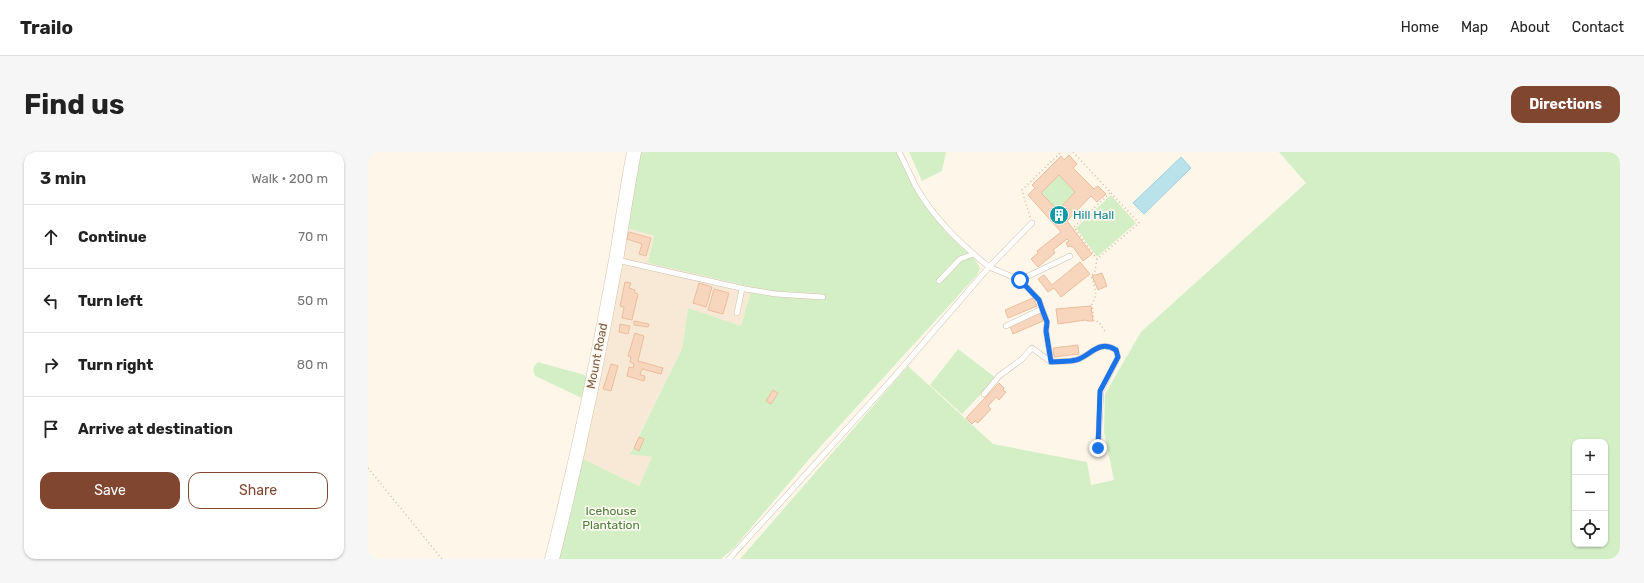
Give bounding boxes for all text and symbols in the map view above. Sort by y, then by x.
text: Trailo [20,16,73,39]
text: Home [1401,19,1439,36]
text: Map [1461,19,1488,36]
text: About [1510,19,1550,36]
text: Contact [1572,19,1624,36]
button: Directions [1511,86,1620,123]
text: Find us [24,88,124,121]
text: 3 min [40,168,86,188]
text: Walk · 200 m [251,171,328,186]
building icon: Hill Hall [1048,204,1070,226]
place label: Hill Hall [1073,208,1114,222]
icon: ahead [40,226,62,248]
text: Continue [78,228,147,246]
text: 70 m [298,229,328,244]
route start [1011,271,1029,289]
icon: left [40,290,62,312]
text: Turn left [78,292,143,310]
text: 50 m [297,293,328,308]
street label: Mount Road [584,322,610,390]
icon: right [40,354,62,376]
text: Turn right [78,356,153,374]
text: 80 m [297,357,328,372]
icon: arrive [40,418,62,440]
text: Arrive at destination [78,420,233,438]
route end [1089,439,1107,457]
map controls [1572,439,1608,547]
button: + [1572,439,1608,475]
button: Save [40,472,180,509]
button: Share [188,472,328,509]
button: − [1572,475,1608,511]
park label: Icehouse Plantation [582,504,640,532]
button: locate [1572,511,1608,547]

